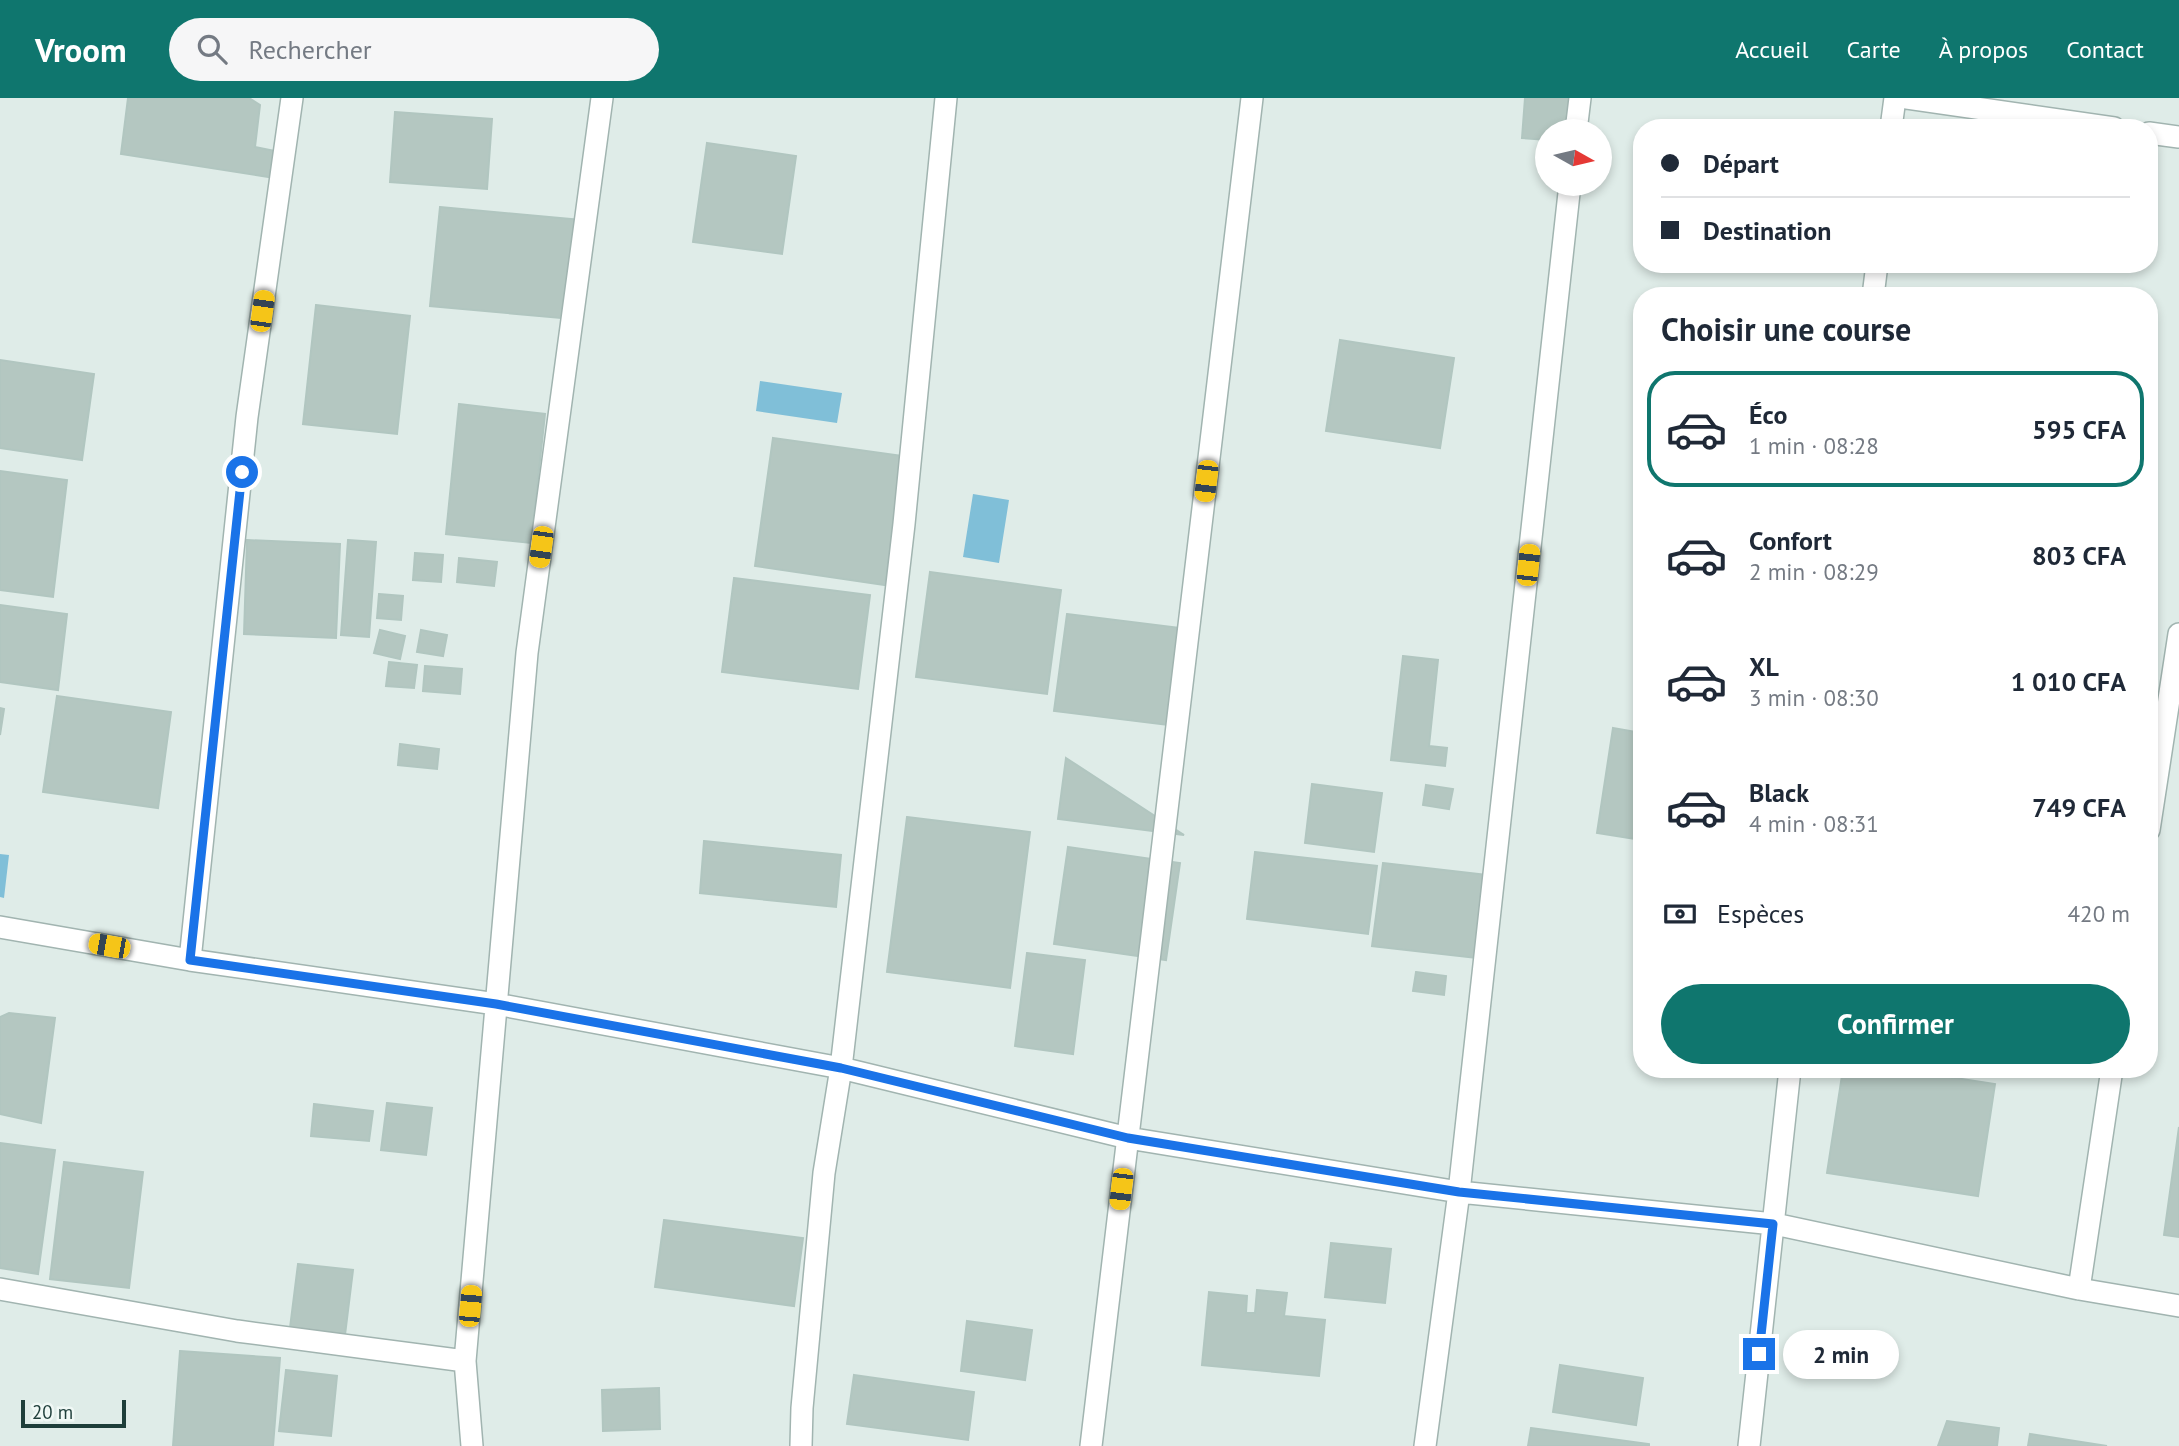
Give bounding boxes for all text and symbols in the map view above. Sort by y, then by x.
search box [169,18,659,81]
text: Vroom [35,28,127,71]
icon: search [193,30,231,68]
text: Rechercher [249,33,372,66]
text: Accueil [1735,34,1809,65]
text: Carte [1847,34,1901,65]
text: À propos [1939,34,2028,65]
text: Contact [2066,34,2144,65]
north arrow [1535,119,1612,196]
map controls [1535,119,1612,196]
text: Départ [1703,147,1779,180]
text: Destination [1703,214,1831,247]
car [249,289,276,333]
text: Choisir une course [1661,308,1911,350]
icon: car [1665,398,1728,461]
text: Éco [1749,398,1787,431]
text: 595 CFA [2032,413,2126,446]
text: 1 min · 08:28 [1749,431,1879,460]
route start [226,456,258,488]
car [1194,459,1219,503]
icon: car [1665,524,1728,587]
text: Confort [1749,524,1832,557]
car [528,525,555,569]
text: 803 CFA [2032,539,2126,572]
car [1516,543,1541,587]
text: 2 min · 08:29 [1749,557,1879,586]
icon: car [1665,650,1728,713]
text: XL [1749,650,1779,683]
text: 1 010 CFA [2011,665,2126,698]
text: 3 min · 08:30 [1749,683,1879,712]
icon: car [1665,776,1728,839]
text: Black [1749,776,1809,809]
text: 749 CFA [2032,791,2126,824]
text: 4 min · 08:31 [1749,809,1879,838]
icon: cash [1661,895,1699,933]
text: Espèces [1717,897,1804,930]
text: 420 m [2068,899,2130,928]
car [87,932,132,960]
button: Confirmer [1661,984,2130,1064]
car [1109,1167,1134,1211]
car [458,1284,483,1328]
callout: 2 min [1784,1330,1899,1378]
route end [1743,1338,1775,1370]
text: 2 min [1813,1340,1869,1369]
scale bar [21,1397,126,1429]
text: 20 m [32,1400,73,1424]

